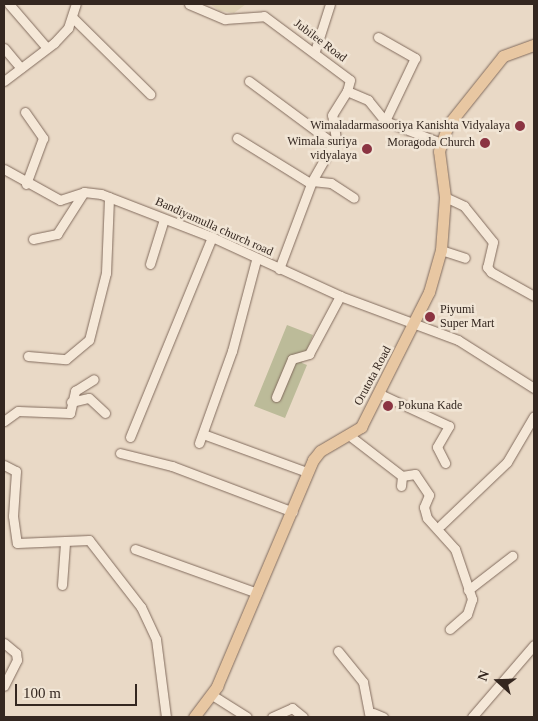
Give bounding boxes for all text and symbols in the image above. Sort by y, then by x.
street label: Jubilee Road [291,16,349,66]
place label: Wimaladarmasooriya Kanishta Vidyalaya [310,119,510,133]
marker: Wimaladarmasooriya Kanishta Vidyalaya [514,120,526,132]
place label: Wimala suriya vidyalaya [287,135,357,163]
place label: Moragoda Church [387,136,475,150]
marker: Moragoda Church [479,137,491,149]
marker: Wimala suriya vidyalaya [361,143,373,155]
street label: Bandiyamulla church road [153,195,275,259]
place label: Piyumi Super Mart [440,303,494,331]
marker: Piyumi Super Mart [424,311,436,323]
street label: Orutota Road [351,344,395,408]
place label: Pokuna Kade [398,399,462,413]
marker: Pokuna Kade [382,400,394,412]
north arrow [473,656,523,706]
text: N [475,668,492,683]
scale bar [18,674,140,706]
text: 100 m [23,685,61,701]

